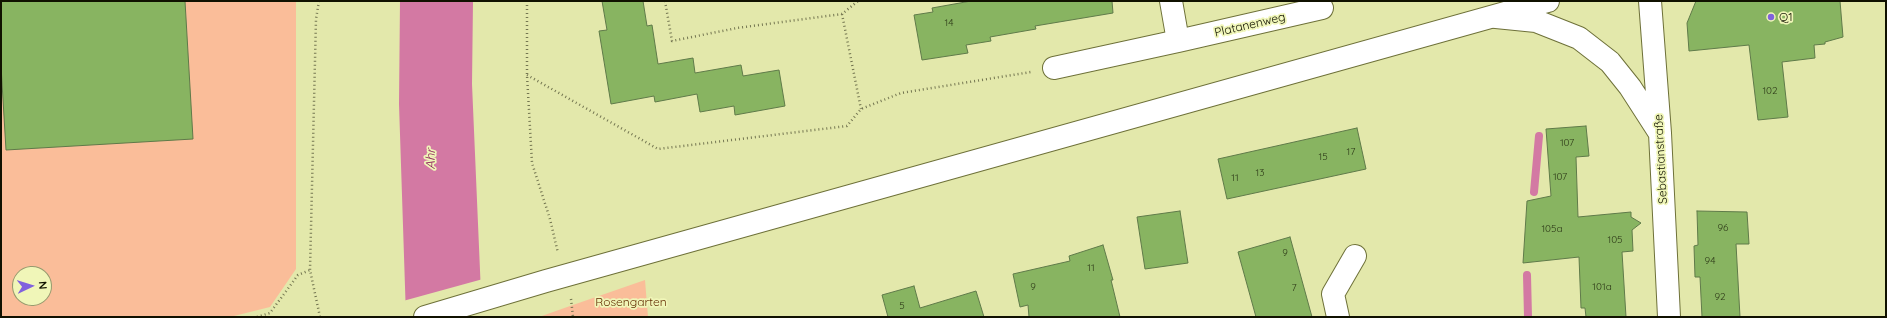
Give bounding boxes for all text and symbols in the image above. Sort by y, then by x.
street label: Platanenweg [1213,10,1287,40]
place label: Q1 [1779,10,1793,24]
marker: Q1 [1766,12,1776,22]
house number: 14 [945,17,953,29]
house number: 102 [1762,85,1778,97]
street label: Sebastianstraße [1651,114,1671,204]
house number: 107 [1560,137,1574,149]
house number: 17 [1347,146,1355,158]
water label: Ahr [423,148,439,170]
house number: 15 [1318,151,1328,163]
house number: 13 [1256,167,1264,179]
house number: 107 [1553,171,1567,183]
house number: 11 [1231,172,1239,184]
house number: 96 [1718,222,1728,234]
house number: 105a [1541,223,1563,235]
house number: 105 [1607,234,1623,246]
house number: 9 [1282,247,1288,259]
house number: 94 [1705,255,1715,267]
house number: 11 [1087,262,1095,274]
north arrow [12,266,52,306]
text: N [36,281,50,290]
house number: 9 [1030,281,1036,293]
house number: 101a [1592,281,1612,293]
house number: 7 [1291,282,1297,294]
house number: 92 [1714,291,1726,303]
park label: Rosengarten [595,295,667,309]
house number: 5 [899,300,905,312]

